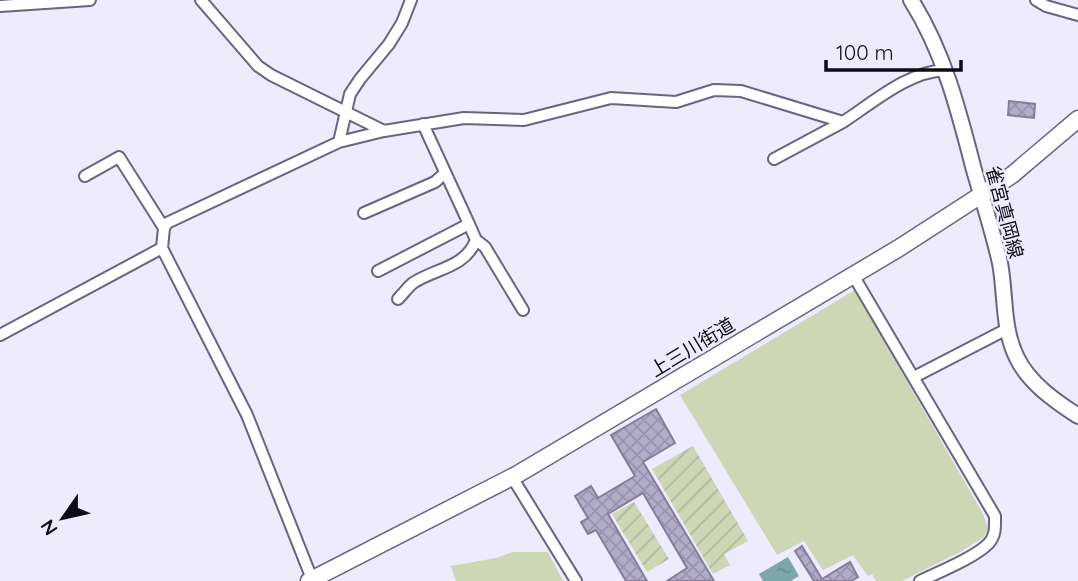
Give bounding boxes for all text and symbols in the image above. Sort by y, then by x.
scale bar [826,28,961,72]
text: 100 m [836,39,894,65]
street label: 雀宮真岡線 [981,163,1029,261]
street label: 上三川街道 [645,312,739,382]
north arrow [28,483,98,553]
text: N [35,515,63,540]

